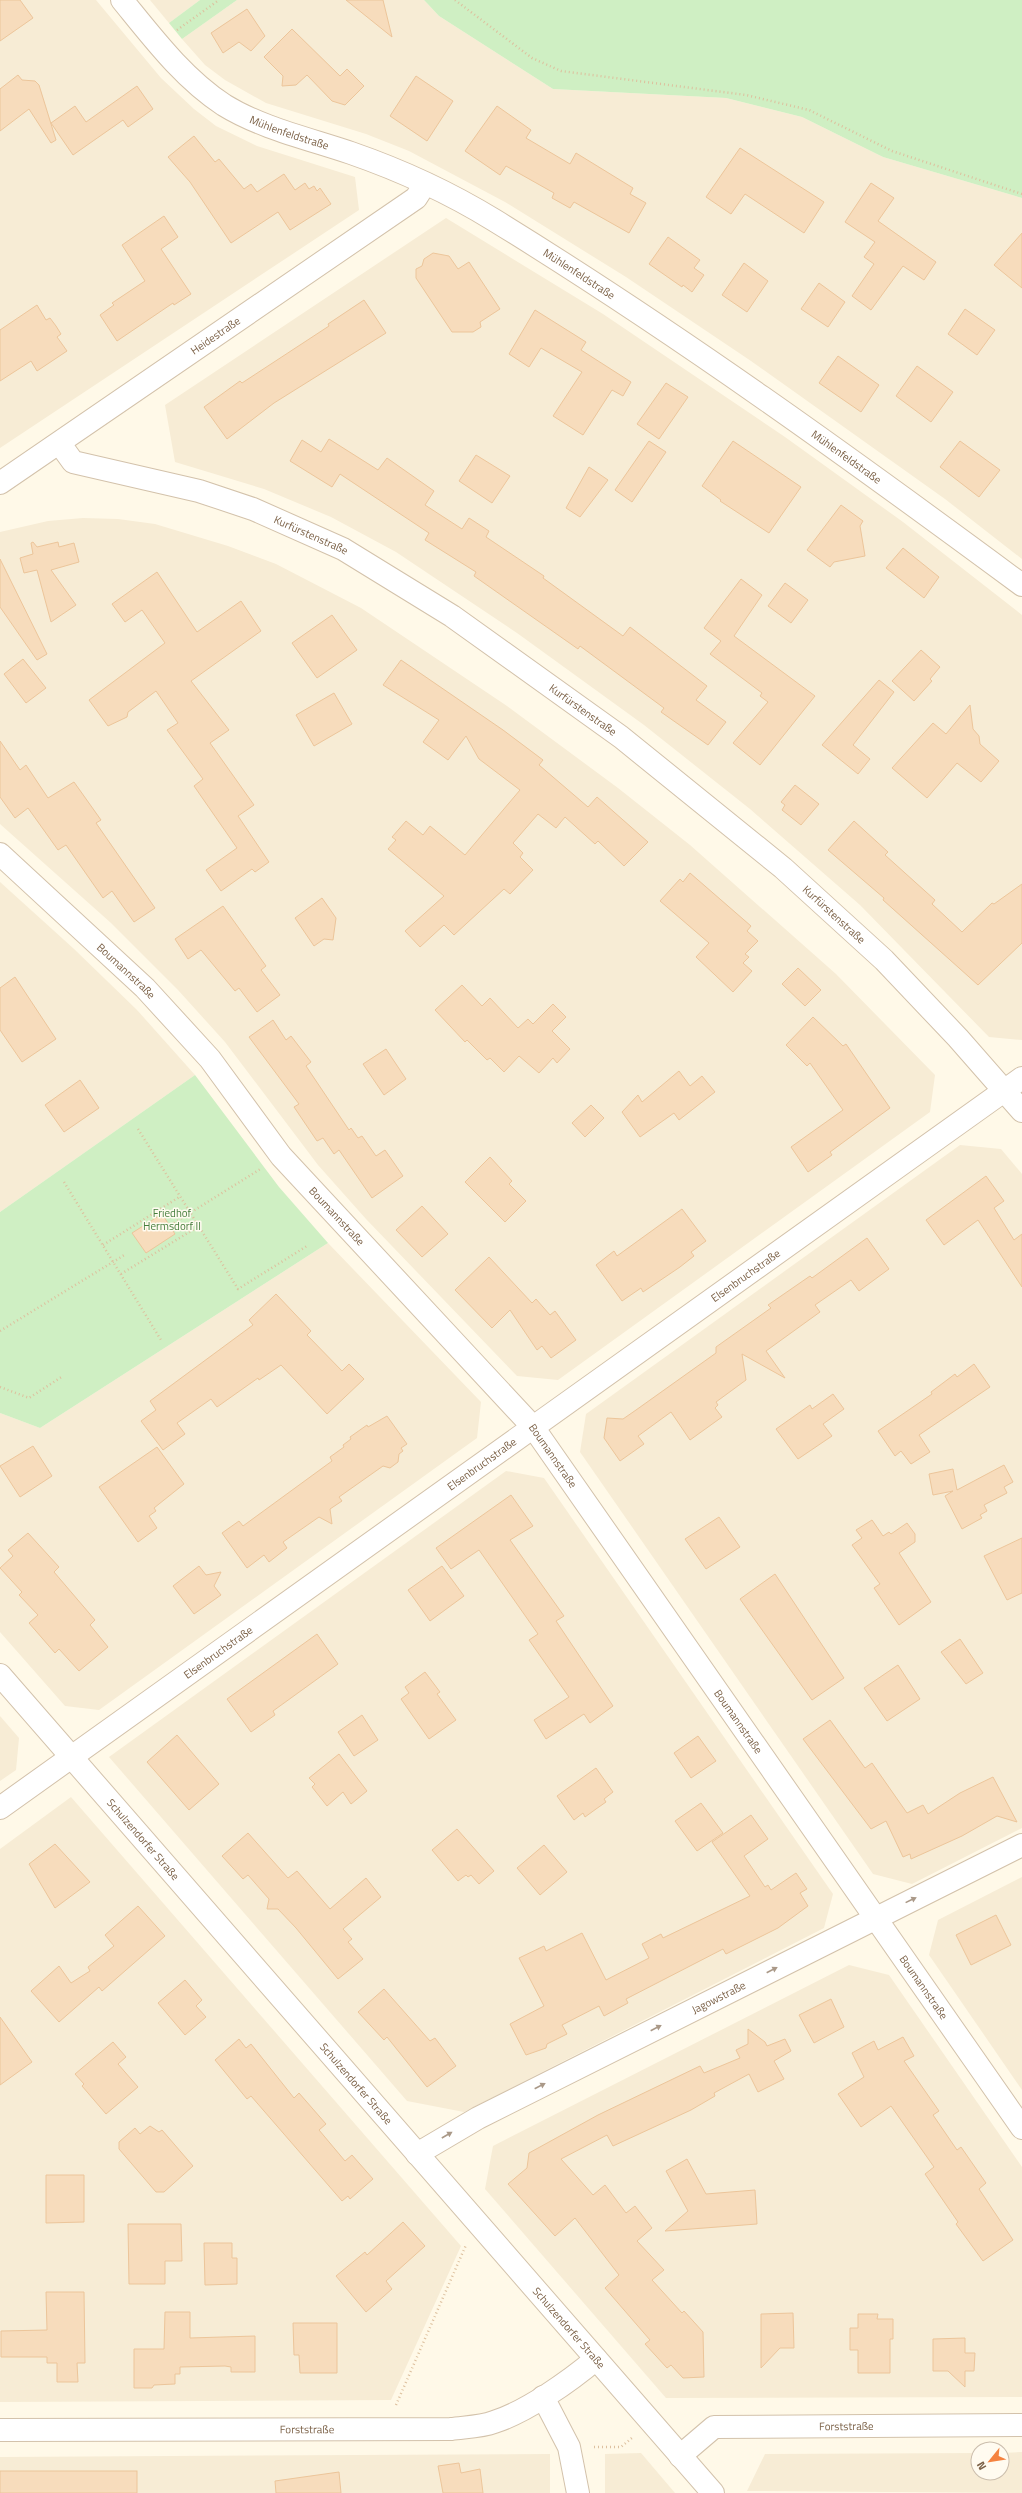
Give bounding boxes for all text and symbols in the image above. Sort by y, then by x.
street label: Mühlenfeldstraße [247,111,331,154]
street label: Mühlenfeldstraße [540,245,619,303]
street label: Heidestraße [187,313,244,358]
street label: Mühlenfeldstraße [808,426,885,488]
street label: Kurfürstenstraße [271,511,352,559]
street label: Kurfürstenstraße [546,680,620,740]
street label: Kurfürstenstraße [799,882,869,948]
street label: Boumannstraße [93,939,159,1003]
street label: Boumannstraße [305,1183,369,1249]
park label: Friedhof Hermsdorf II [143,1205,201,1234]
street label: Elsenbruchstraße [708,1245,784,1306]
street label: Boumannstraße [525,1420,581,1492]
street label: Elsenbruchstraße [444,1433,520,1494]
street label: Elsenbruchstraße [180,1622,256,1682]
street label: Boumannstraße [710,1686,767,1757]
street label: Schulzendorfer Straße [103,1795,184,1884]
one-way arrow [905,1897,917,1904]
street label: Boumannstraße [896,1952,952,2023]
one-way arrow [767,1967,778,1973]
street label: Jagowstraße [689,1977,749,2018]
one-way arrow [651,2025,662,2031]
street label: Schulzendorfer Straße [316,2039,396,2128]
one-way arrow [534,2083,546,2090]
one-way arrow [441,2132,453,2139]
street label: Schulzendorfer Straße [529,2284,609,2372]
street label: Forststraße [819,2418,874,2434]
street label: Forststraße [280,2421,335,2437]
north arrow [970,2441,1010,2481]
text: N [973,2459,990,2473]

